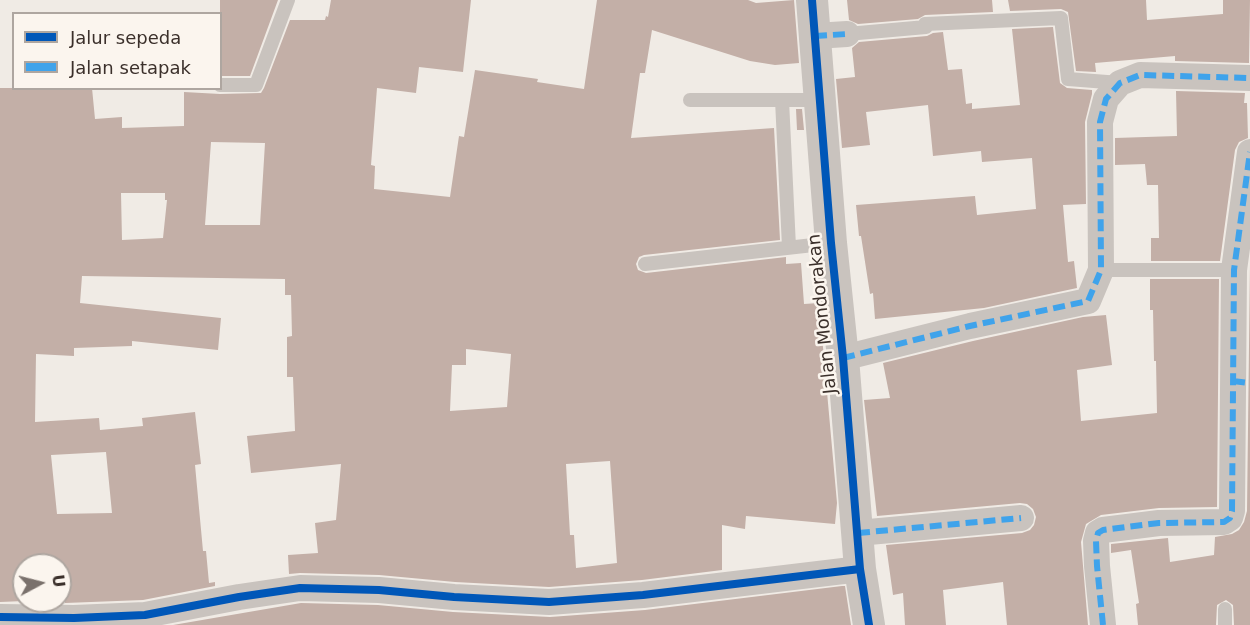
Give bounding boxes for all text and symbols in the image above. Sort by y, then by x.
legend [12,12,222,90]
text: Jalur sepeda [70,27,181,48]
text: Jalan setapak [70,57,191,78]
street label: Jalan Mondorakan [804,233,842,395]
north arrow [12,553,72,613]
text: U [48,573,69,589]

